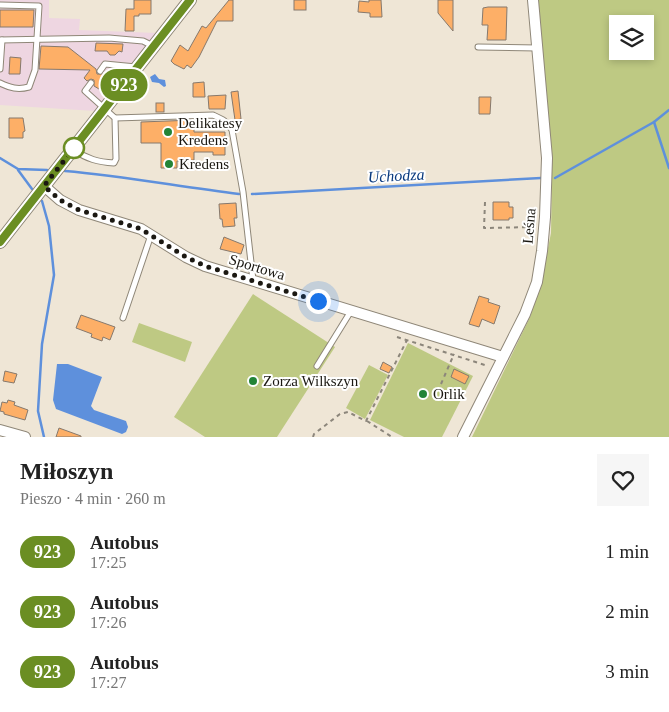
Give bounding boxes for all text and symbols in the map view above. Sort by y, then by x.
map controls [609,15,654,60]
button: layers [609,15,654,60]
line badge: 923 [95,69,153,101]
text: 923 [111,75,138,95]
place label: Delikatesy Kredens [178,115,243,148]
marker: Delikatesy Kredens [162,126,174,138]
unlabelled marker [63,137,85,159]
place label: Kredens [179,156,229,172]
marker: Kredens [163,158,175,170]
water label: Uchodza [367,166,425,185]
street label: Leśna [519,207,539,245]
street label: Sportowa [227,251,287,283]
your location [306,289,331,314]
place label: Zorza Wilkszyn [263,373,359,389]
marker: Zorza Wilkszyn [247,375,259,387]
place label: Orlik [433,386,465,402]
marker: Orlik [417,388,429,400]
button: heart [597,454,649,506]
text: Miłoszyn [20,458,113,484]
text: Pieszo · 4 min · 260 m [20,490,166,507]
text: Autobus [90,532,159,553]
text: 1 min [605,541,649,562]
text: 923 [34,542,61,562]
text: 17:25 [90,554,126,571]
text: Autobus [90,592,159,613]
text: 2 min [605,601,649,622]
text: 923 [34,602,61,622]
text: 17:26 [90,614,126,631]
text: Autobus [90,652,159,673]
text: 3 min [605,661,649,682]
text: 923 [34,662,61,682]
text: 17:27 [90,674,126,691]

